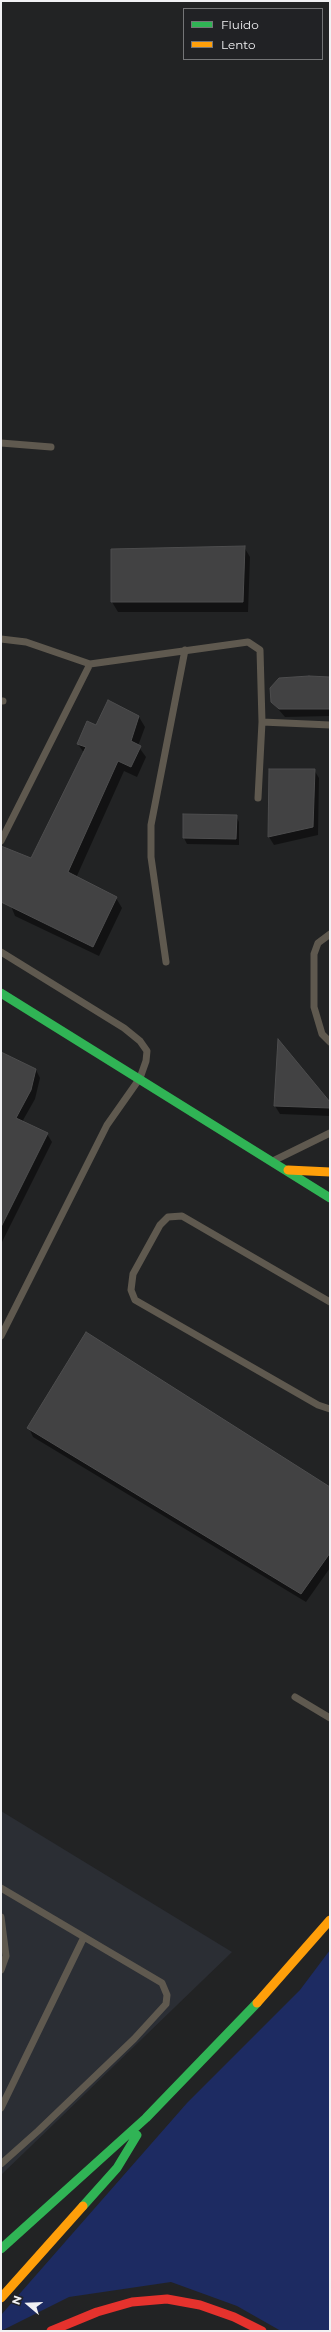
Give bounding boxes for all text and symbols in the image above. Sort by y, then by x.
legend [183,8,323,60]
text: Fluido [221,17,259,32]
text: Lento [221,37,256,52]
north arrow [8,2284,48,2324]
text: N [9,2294,25,2307]

